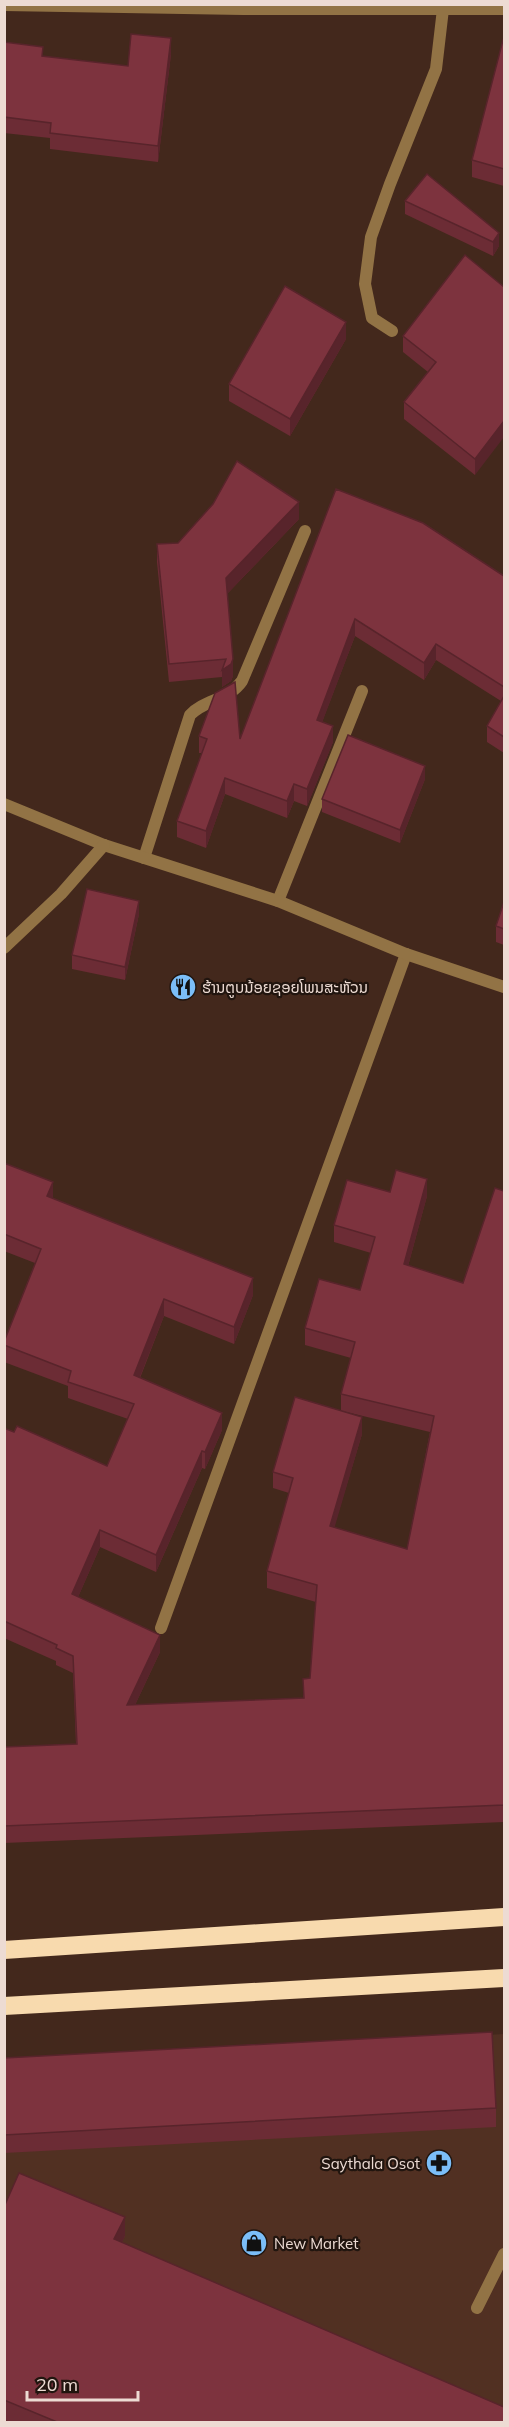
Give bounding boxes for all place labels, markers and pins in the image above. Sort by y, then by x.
restaurant icon: ຮ້ານຕູບນ້ອຍຊອຍໂພນສະຫັວນ [168,972,198,1002]
place label: ຮ້ານຕູບນ້ອຍຊອຍໂພນສະຫັວນ [202,978,368,998]
pharmacy icon: Saythala Osot [424,2148,454,2178]
place label: Saythala Osot [321,2154,420,2173]
shop icon: New Market [239,2228,269,2258]
place label: New Market [274,2234,358,2253]

